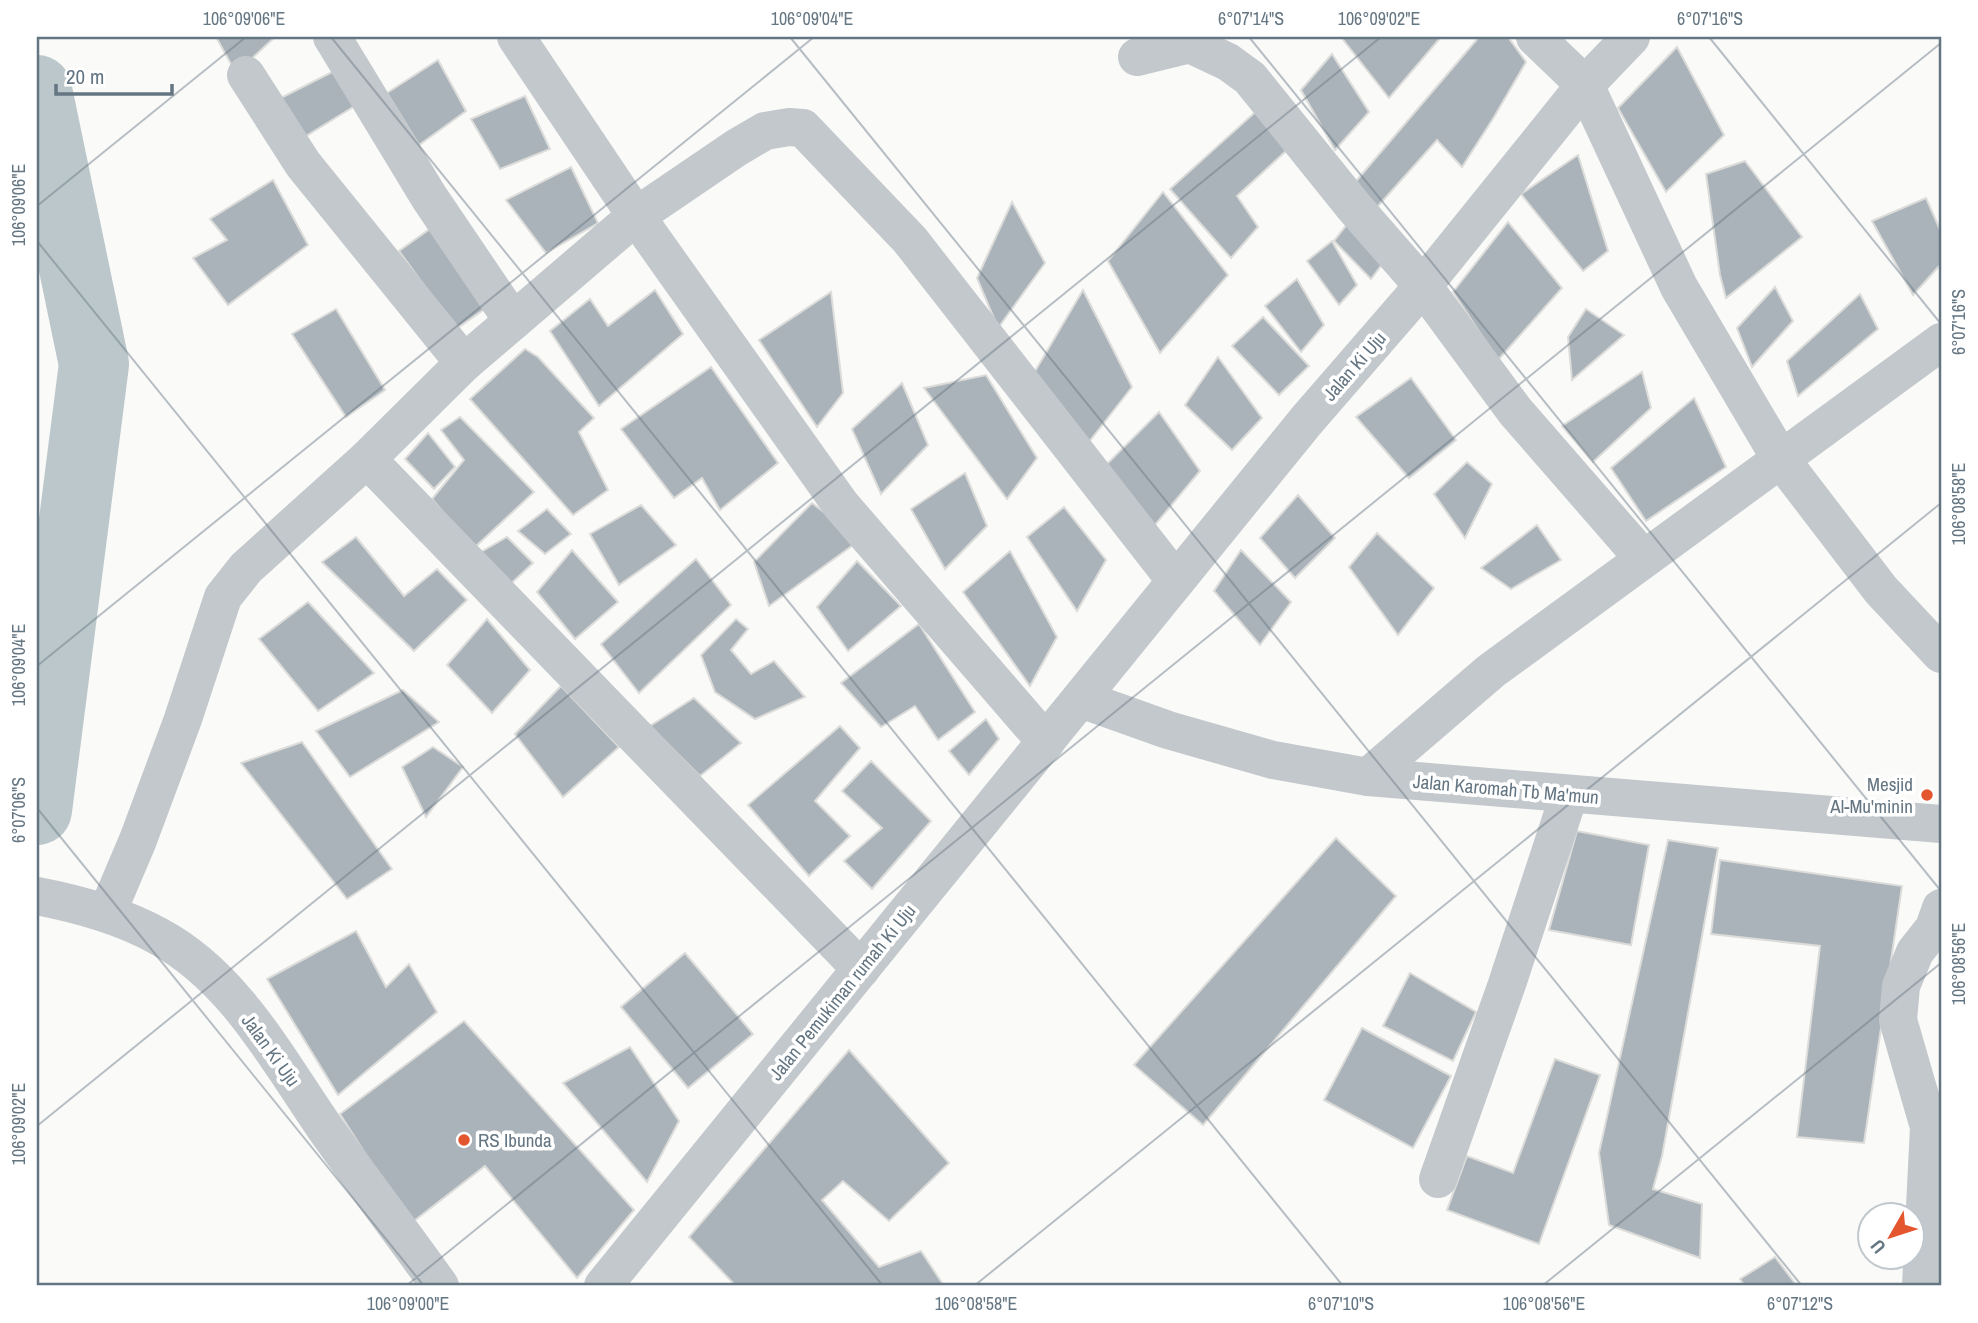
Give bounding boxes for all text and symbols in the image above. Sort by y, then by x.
text: 106°09'06"E [203,6,285,31]
text: 106°09'04"E [771,6,853,31]
text: 6°07'14"S [1218,6,1284,31]
text: 106°09'02"E [1338,6,1420,31]
text: 6°07'16"S [1677,6,1743,31]
scale bar [56,52,172,96]
text: 20 m [66,62,104,91]
text: 106°09'06"E [6,164,31,246]
text: 6°07'16"S [1946,289,1971,355]
street label: Jalan Ki Uju [1317,326,1391,406]
text: 106°08'58"E [1946,463,1971,545]
text: 106°09'04"E [6,624,31,706]
street label: Jalan Karomah Tb Ma'mun [1412,768,1600,810]
place label: Mesjid Al-Mu'minin [1829,771,1913,819]
text: 6°07'06"S [6,777,31,843]
marker: Mesjid Al-Mu'minin [1919,787,1935,803]
street label: Jalan Pemukiman rumah Ki Uju [763,898,921,1086]
text: 106°08'56"E [1946,923,1971,1005]
street label: Jalan Ki Uju [236,1008,306,1092]
text: 106°09'02"E [6,1083,31,1165]
place label: RS Ibunda [478,1127,552,1153]
marker: RS Ibunda [456,1132,472,1148]
north arrow [1856,1200,1926,1270]
text: U [1864,1234,1891,1259]
text: 106°09'00"E [367,1291,449,1316]
text: 106°08'58"E [935,1291,1017,1316]
text: 6°07'10"S [1308,1291,1374,1316]
text: 106°08'56"E [1503,1291,1585,1316]
text: 6°07'12"S [1767,1291,1833,1316]

